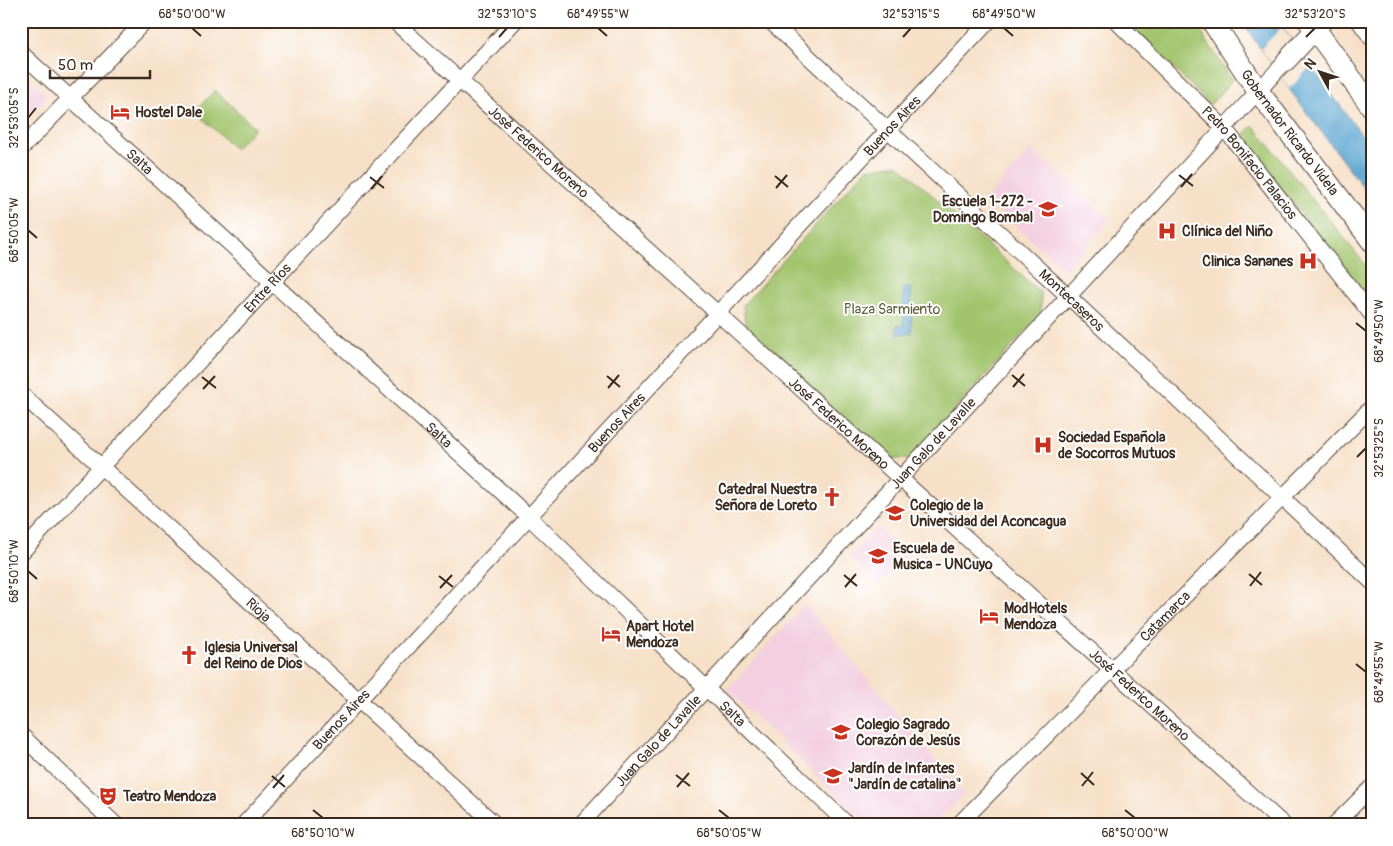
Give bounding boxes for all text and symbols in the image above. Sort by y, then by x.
text: 68°50'00"W [159,7,225,22]
text: 32°53'10"S [478,7,537,22]
text: 68°49'55"W [567,7,629,22]
text: 32°53'15"S [882,7,940,22]
text: 68°49'50"W [972,7,1036,22]
text: 32°53'20"S [1284,7,1346,22]
scale bar [50,48,150,80]
north arrow [1296,48,1346,98]
text: N [1301,55,1320,73]
text: 50 m [58,56,93,75]
street label: Gobernador Ricardo Videla [1237,66,1342,199]
text: 32°53'05"S [7,88,22,148]
street label: Buenos Aires [860,92,925,160]
hotel icon: Hostel Dale [109,101,131,123]
street label: José Federico Moreno [485,102,593,202]
street label: Pedro Bonifacio Palacios [1198,103,1301,223]
place label: Hostel Dale [135,104,203,121]
street label: Salta [123,145,156,178]
place label: Escuela 1-272 - Domingo Bombal [933,193,1033,226]
text: 68°50'05"W [7,197,22,263]
school or university icon: Escuela 1-272 - Domingo Bombal [1037,198,1059,220]
hospital icon: Clínica del Niño [1156,220,1178,242]
place label: Clínica del Niño [1182,223,1273,240]
hospital icon: Clinica Sananes [1297,250,1319,272]
place label: Clinica Sananes [1202,253,1294,270]
street label: Entre Ríos [241,259,295,316]
street label: Montecaseros [1035,266,1108,335]
text: 68°49'50"W [1372,299,1387,363]
park label: Plaza Sarmiento [844,301,941,318]
street label: José Federico Moreno [785,374,893,474]
street label: Buenos Aires [585,389,649,457]
street label: Juan Galo de Lavalle [887,394,980,493]
text: 32°53'25"S [1372,418,1387,478]
street label: Salta [422,419,455,452]
place label: Sociedad Española de Socorros Mutuos [1058,429,1176,462]
hospital icon: Sociedad Española de Socorros Mutuos [1032,434,1054,456]
place label: Catedral Nuestra Señora de Loreto [715,481,817,514]
church icon: Catedral Nuestra Señora de Loreto [821,486,843,508]
place label: Colegio de la Universidad del Aconcagua [910,497,1067,530]
school or university icon: Colegio de la Universidad del Aconcagua [884,502,906,524]
text: 68°50'10"W [7,539,22,603]
place label: Escuela de Musica - UNCuyo [893,540,993,573]
school or university icon: Escuela de Musica - UNCuyo [867,545,889,567]
street label: Catamarca [1137,588,1194,645]
street label: Rioja [242,594,274,626]
place label: ModHotels Mendoza [1004,600,1068,633]
hotel icon: ModHotels Mendoza [978,605,1000,627]
place label: Apart Hotel Mendoza [626,618,694,651]
hotel icon: Apart Hotel Mendoza [600,623,622,645]
place label: Iglesia Universal del Reino de Dios [204,639,303,672]
text: 68°49'55"W [1372,641,1387,703]
church icon: Iglesia Universal del Reino de Dios [178,644,200,666]
street label: José Federico Moreno [1086,645,1194,745]
street label: Buenos Aires [309,686,374,753]
street label: Juan Galo de Lavalle [612,692,705,790]
street label: Salta [715,697,749,731]
place label: Colegio Sagrado Corazón de Jesús [856,716,961,749]
school or university icon: Colegio Sagrado Corazón de Jesús [830,721,852,743]
place label: Jardín de Infantes "Jardín de catalina" [848,760,961,793]
school or university icon: Jardín de Infantes "Jardín de catalina" [822,765,844,787]
theatre icon: Teatro Mendoza [97,785,119,807]
place label: Teatro Mendoza [122,788,217,805]
text: 68°50'10"W [291,826,355,841]
text: 68°50'05"W [696,826,762,841]
text: 68°50'00"W [1102,826,1168,841]

